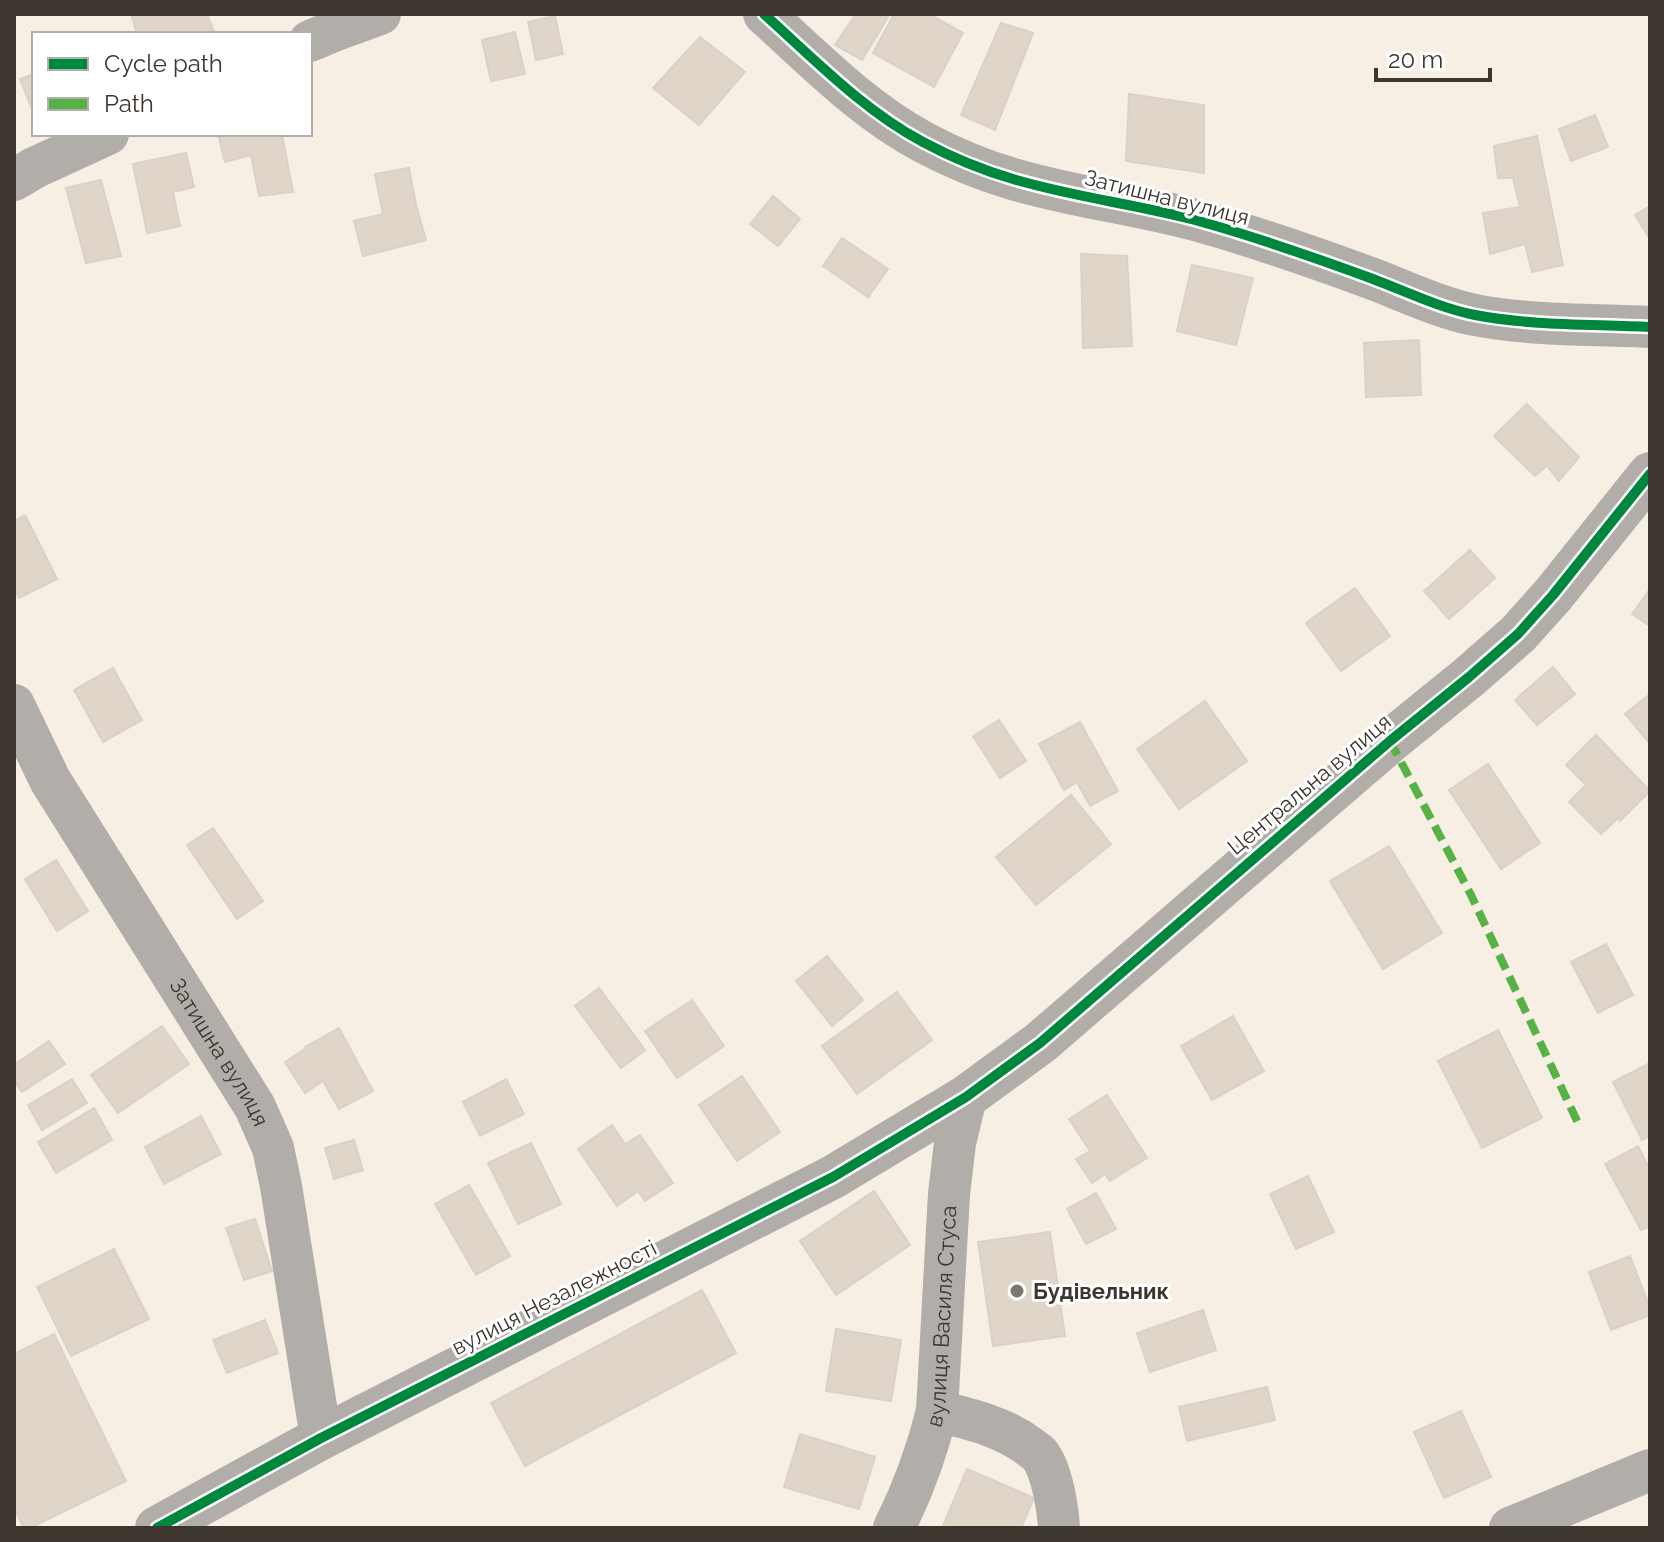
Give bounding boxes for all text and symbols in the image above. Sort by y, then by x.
legend [32,32,312,136]
scale bar [1376,32,1490,82]
text: 20 m [1388,45,1443,74]
text: Cycle path [104,49,223,78]
text: Path [104,89,154,118]
street label: Затишна вулиця [1082,164,1252,230]
street label: Центральна вулиця [1222,708,1396,860]
street label: Затишна вулиця [165,973,275,1130]
street label: вулиця Василя Стуса [920,1205,961,1430]
street label: вулиця Незалежності [447,1234,661,1360]
place label: Будівельник [1033,1278,1169,1304]
marker: Будівельник [1008,1282,1026,1300]

